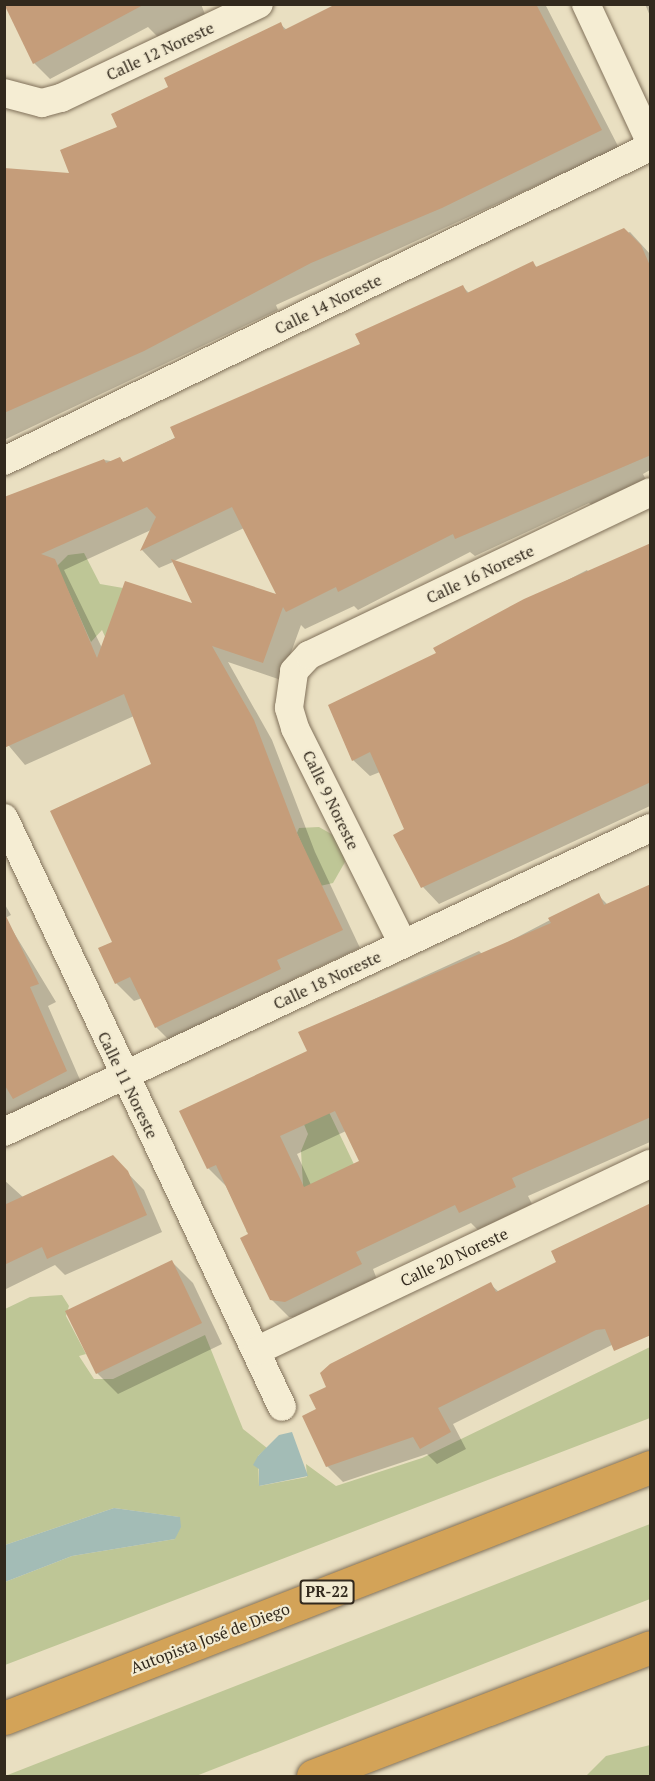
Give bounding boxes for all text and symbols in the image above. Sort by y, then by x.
street label: Calle 12 Noreste [103,18,217,84]
street label: Calle 14 Noreste [271,270,385,338]
street label: Calle 16 Noreste [423,541,537,607]
street label: Calle 9 Noreste [299,747,363,853]
street label: Calle 18 Noreste [270,947,384,1013]
street label: Calle 11 Noreste [94,1028,162,1142]
street label: Calle 20 Noreste [397,1224,511,1290]
road number: PR-22 [298,1580,356,1604]
street label: Autopista José de Diego [128,1599,292,1677]

